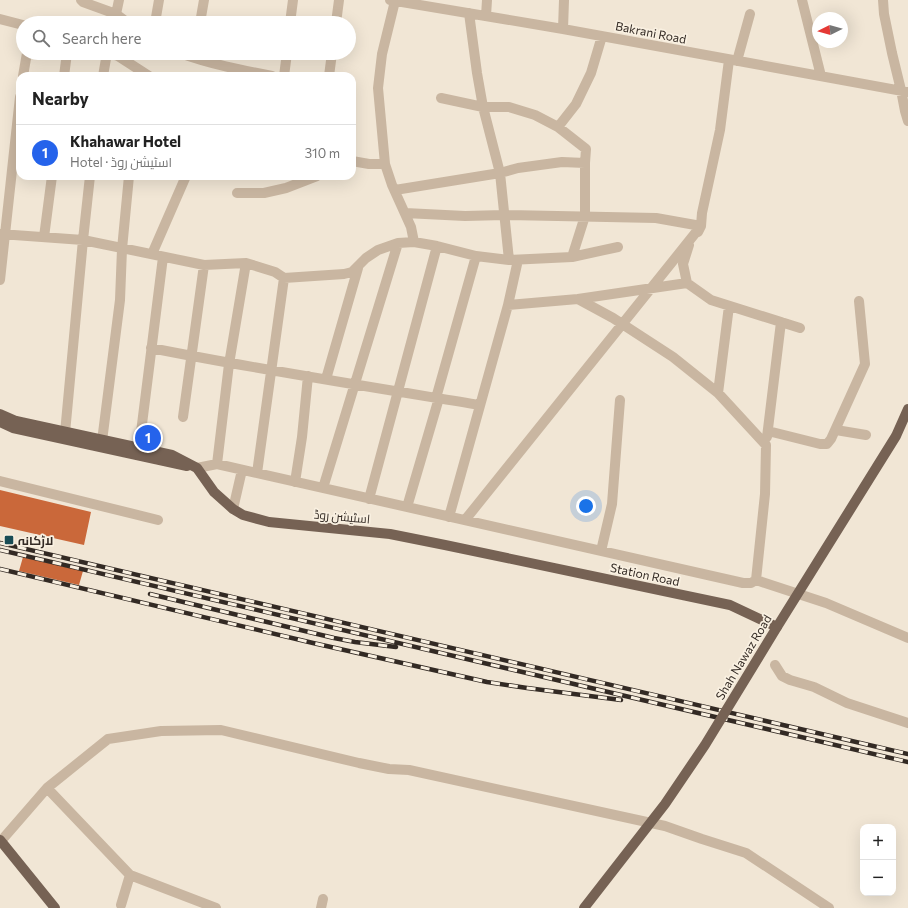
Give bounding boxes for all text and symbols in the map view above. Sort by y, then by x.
north arrow [812,12,848,48]
search box [16,16,356,60]
street label: Bakrani Road [614,18,688,46]
icon: search [30,27,52,49]
text: Search here [62,29,141,47]
text: Nearby [32,88,89,109]
text: Khahawar Hotel [70,132,181,150]
text: 1 [42,145,48,161]
text: 310 m [305,145,340,161]
text: Hotel · اسٹیشن روڈ [70,154,172,170]
pin: 1 [135,423,161,453]
your location [576,496,596,516]
street label: اسٹیشن روڈ [313,507,371,526]
place label: لاڑکانہ [18,533,53,549]
marker: لاڑکانہ [3,534,15,546]
street label: Station Road [609,560,681,588]
street label: Shah Nawaz Road [712,612,774,702]
map controls [860,824,896,896]
button: + [860,824,896,860]
button: − [860,860,896,896]

